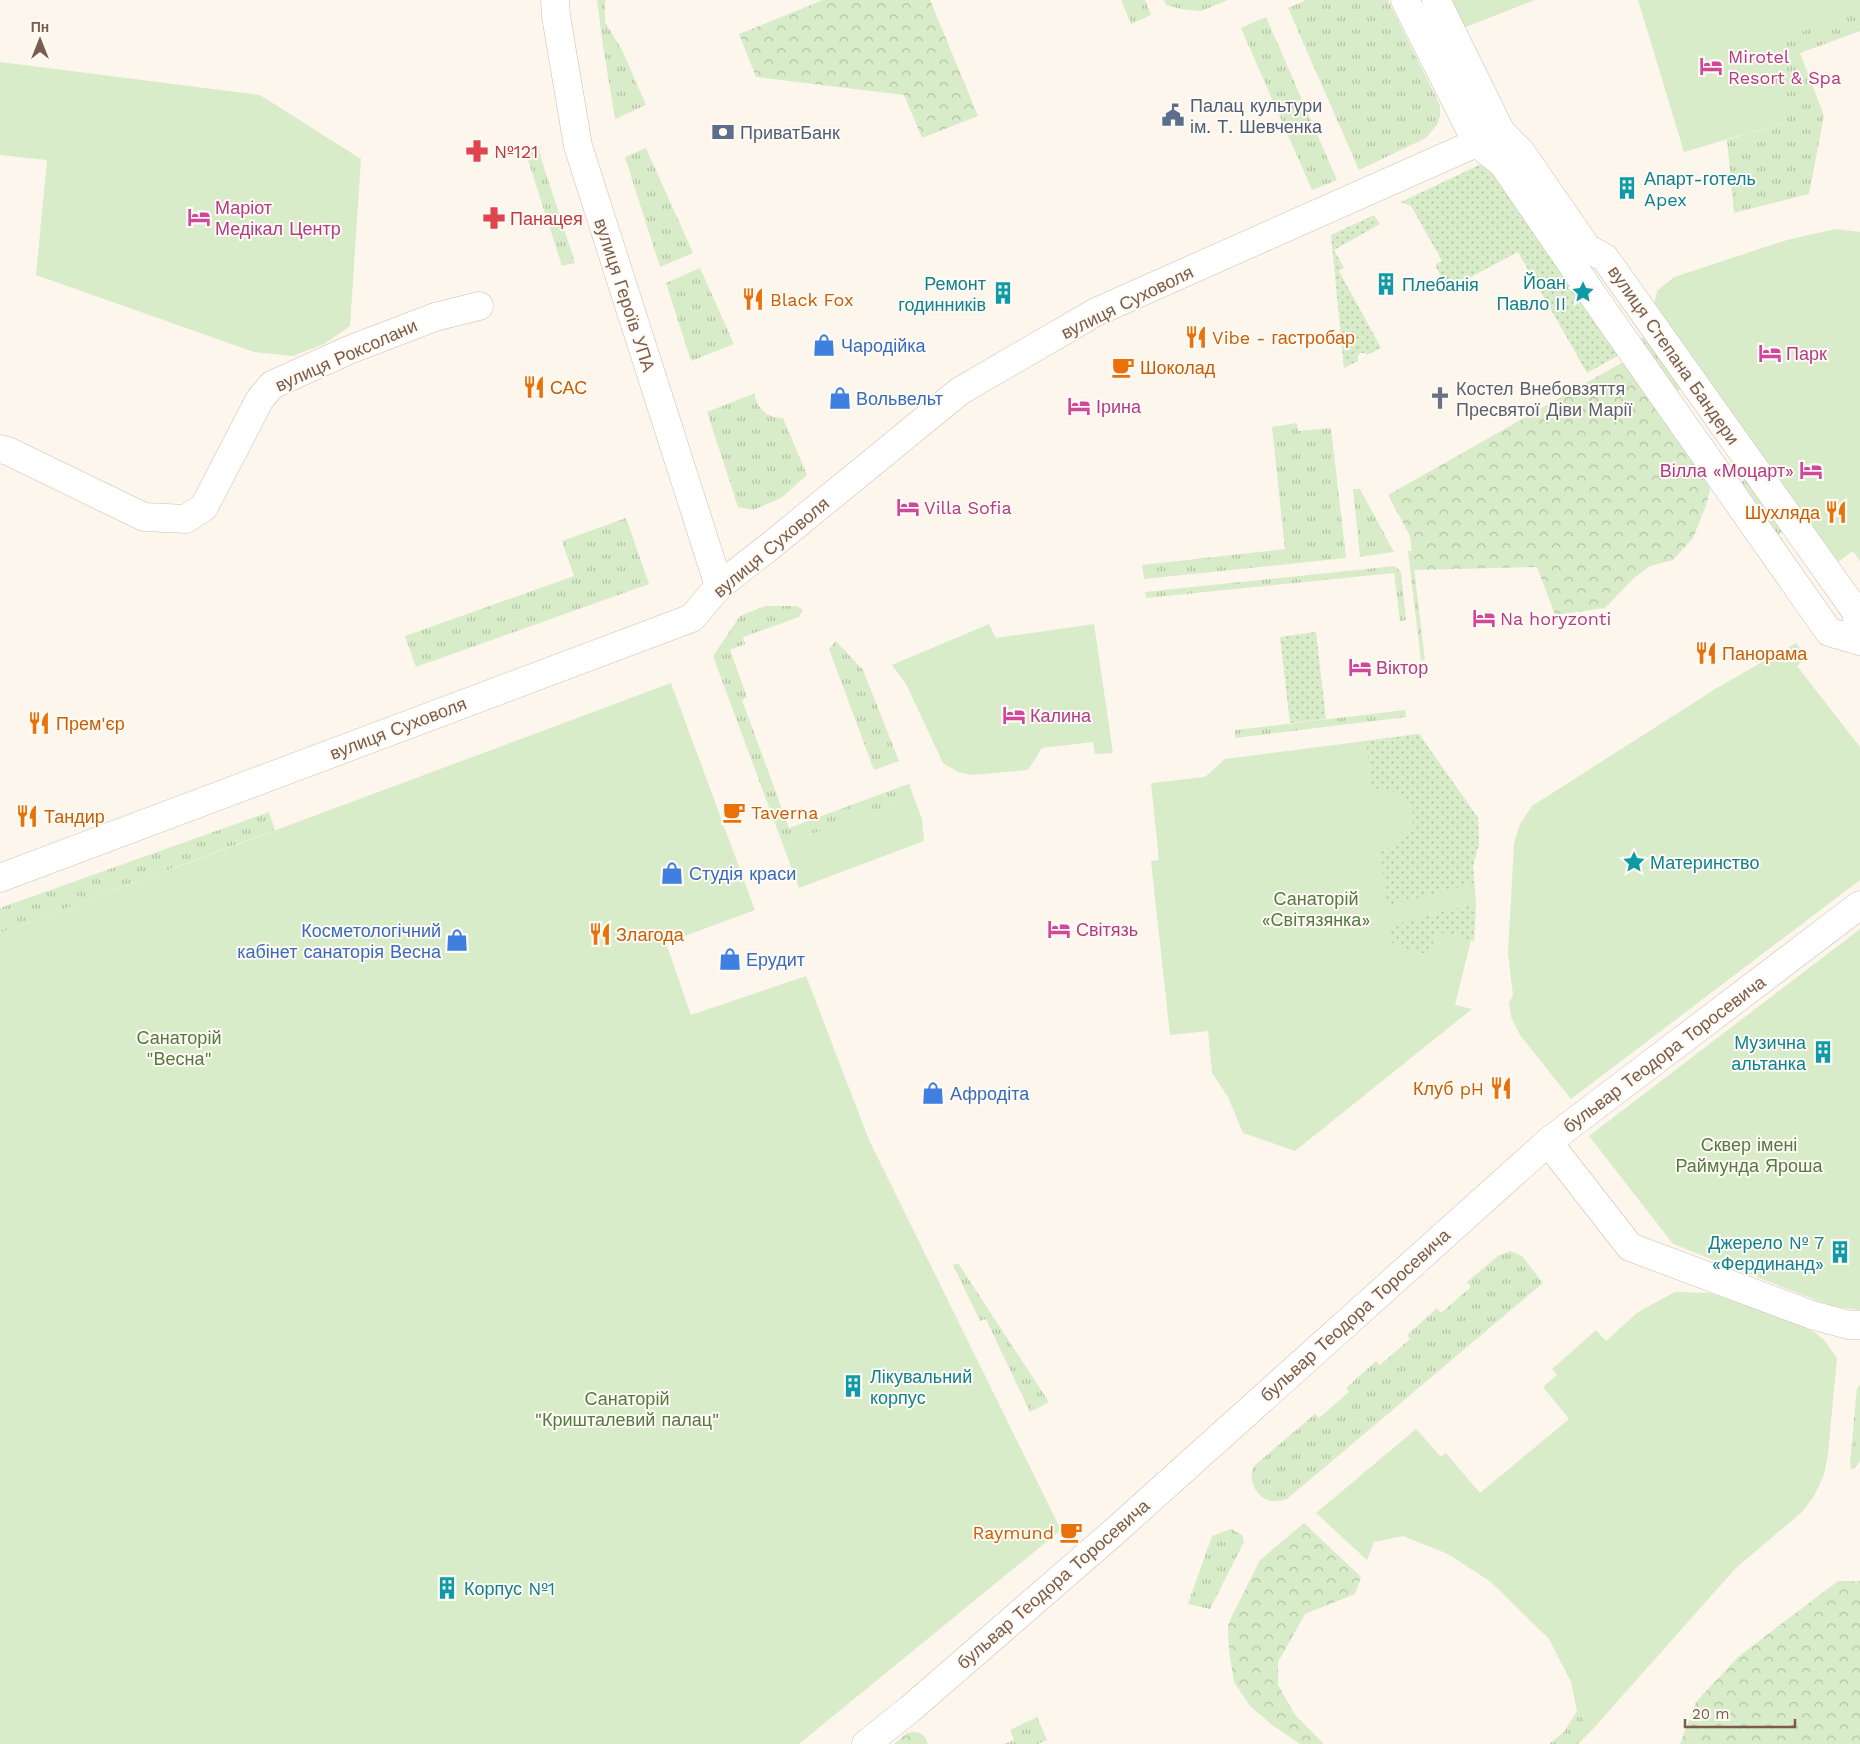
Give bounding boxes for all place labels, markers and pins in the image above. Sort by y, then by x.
place label: Mirotel Resort & Spa [1728,46,1841,88]
hotel icon: Mirotel Resort & Spa [1698,53,1724,79]
place label: Палац культури ім. Т. Шевченка [1190,95,1323,137]
public building icon: Палац культури ім. Т. Шевченка [1160,102,1186,128]
bank icon: ПриватБанк [710,119,736,145]
place label: ПриватБанк [740,122,840,143]
pharmacy icon: №121 [464,138,490,164]
place label: №121 [494,141,538,162]
place label: Апарт-готель Apex [1644,168,1756,210]
building icon: Апарт-готель Apex [1614,175,1640,201]
place label: Маріот Медікал Центр [215,197,341,239]
hotel icon: Маріот Медікал Центр [186,204,212,230]
pharmacy icon: Панацея [481,205,507,231]
place label: Панацея [510,208,583,229]
building icon: Плебанія [1373,271,1399,297]
place label: Йоан Павло II [1496,272,1566,314]
place label: Ремонт годинників [898,273,986,315]
place label: Плебанія [1402,274,1479,295]
place icon: Йоан Павло II [1570,279,1596,305]
building icon: Ремонт годинників [990,280,1016,306]
restaurant icon: Black Fox [740,286,766,312]
place label: Black Fox [770,289,853,310]
restaurant icon: Vibe - гастробар [1183,324,1209,350]
place label: Vibe - гастробар [1212,327,1355,348]
shop icon: Чародійка [811,332,837,358]
place label: Чародійка [841,335,926,356]
hotel icon: Парк [1757,340,1783,366]
place label: Парк [1786,343,1827,364]
cafe icon: Шоколад [1110,354,1136,380]
place label: Шоколад [1140,357,1216,378]
restaurant icon: САС [521,374,547,400]
place label: САС [550,377,587,398]
place label: Костел Внебовзяття Пресвятої Діви Марії [1456,378,1632,420]
shop icon: Вольвельт [827,385,853,411]
church icon: Костел Внебовзяття Пресвятої Діви Марії [1427,385,1453,411]
place label: Вольвельт [856,388,943,409]
hotel icon: Ірина [1066,393,1092,419]
place label: Ірина [1096,396,1142,417]
hotel icon: Вілла «Моцарт» [1798,457,1824,483]
place label: Вілла «Моцарт» [1660,460,1794,481]
hotel icon: Villa Sofia [895,494,921,520]
place label: Villa Sofia [924,497,1012,518]
restaurant icon: Шухляда [1823,499,1849,525]
place label: Шухляда [1745,502,1821,523]
hotel icon: Na horyzonti [1471,605,1497,631]
place label: Na horyzonti [1500,608,1611,629]
restaurant icon: Панорама [1693,640,1719,666]
place label: Панорама [1722,643,1808,664]
hotel icon: Віктор [1347,654,1373,680]
place label: Віктор [1376,657,1428,678]
hotel icon: Калина [1001,702,1027,728]
place label: Калина [1030,705,1092,726]
restaurant icon: Прем'єр [26,710,52,736]
place label: Прем'єр [56,713,125,734]
cafe icon: Taverna [721,799,747,825]
place label: Taverna [751,802,818,823]
restaurant icon: Тандир [14,803,40,829]
place label: Тандир [44,806,105,827]
place icon: Материнство [1621,849,1647,875]
place label: Материнство [1650,852,1760,873]
shop icon: Студія краси [659,860,685,886]
place label: Студія краси [689,863,796,884]
hotel icon: Світязь [1046,916,1072,942]
place label: Світязь [1076,919,1138,940]
place label: Косметологічний кабінет санаторія Весна [237,920,442,962]
restaurant icon: Злагода [587,921,613,947]
place label: Злагода [616,924,685,945]
shop icon: Косметологічний кабінет санаторія Весна [444,927,470,953]
shop icon: Ерудит [717,946,743,972]
place label: Ерудит [746,949,805,970]
place label: Музична альтанка [1731,1032,1807,1074]
building icon: Музична альтанка [1810,1039,1836,1065]
restaurant icon: Клуб pH [1488,1075,1514,1101]
place label: Клуб pH [1413,1078,1484,1099]
shop icon: Афродіта [920,1080,946,1106]
place label: Афродіта [950,1083,1030,1104]
place label: Джерело № 7 «Фердинанд» [1708,1232,1824,1274]
building icon: Джерело № 7 «Фердинанд» [1827,1239,1853,1265]
place label: Лікувальний корпус [870,1366,972,1408]
building icon: Лікувальний корпус [840,1373,866,1399]
cafe icon: Raymund [1058,1519,1084,1545]
place label: Raymund [972,1522,1054,1543]
building icon: Корпус №1 [434,1575,460,1601]
place label: Корпус №1 [464,1578,555,1599]

